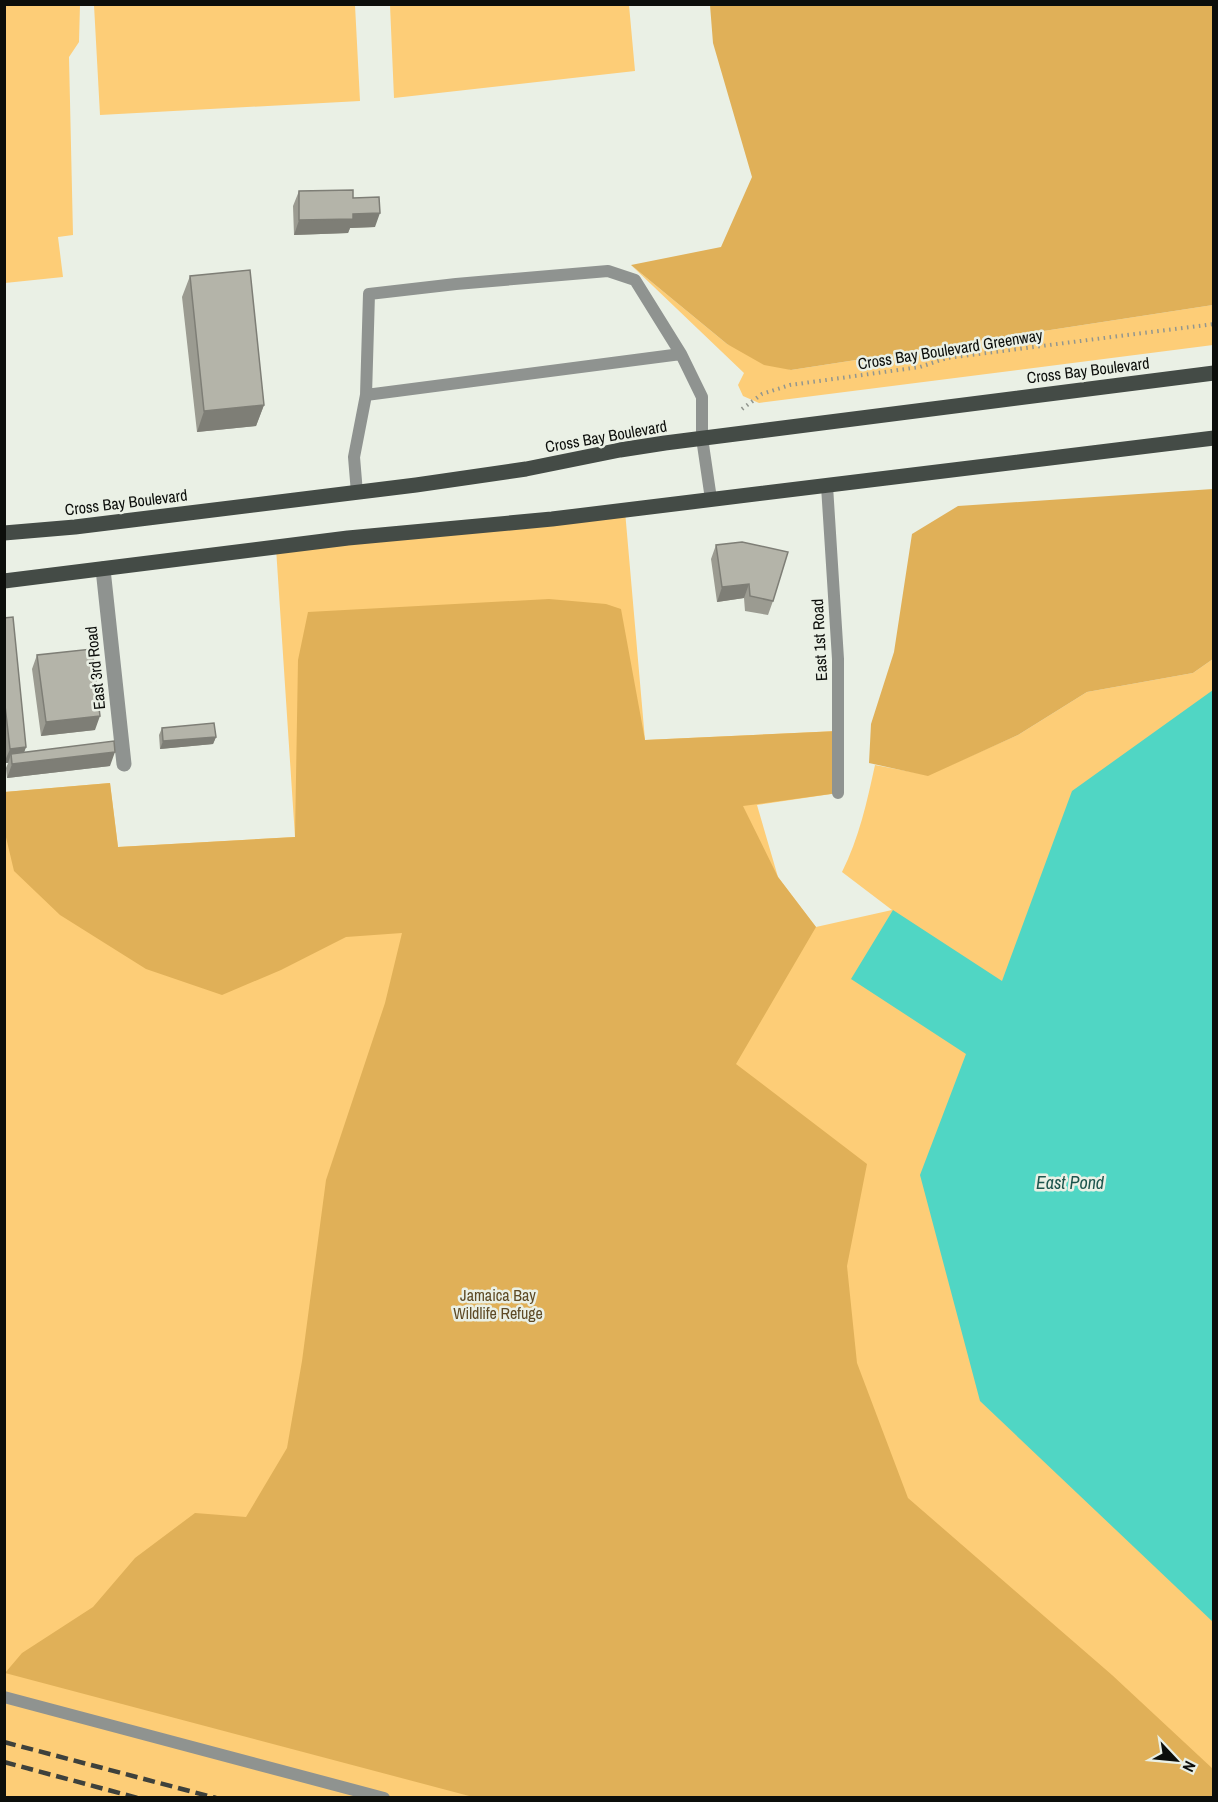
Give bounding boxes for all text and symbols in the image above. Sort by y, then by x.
street label: Cross Bay Boulevard Greenway [856,323,1044,374]
street label: Cross Bay Boulevard [1026,352,1150,388]
street label: Cross Bay Boulevard [543,414,669,458]
street label: Cross Bay Boulevard [64,484,188,520]
street label: East 1st Road [806,598,832,682]
street label: East 3rd Road [80,625,110,711]
water label: East Pond [1036,1170,1105,1195]
park label: Jamaica Bay Wildlife Refuge [453,1284,543,1324]
north arrow [1146,1730,1206,1790]
text: N [1178,1757,1201,1776]

